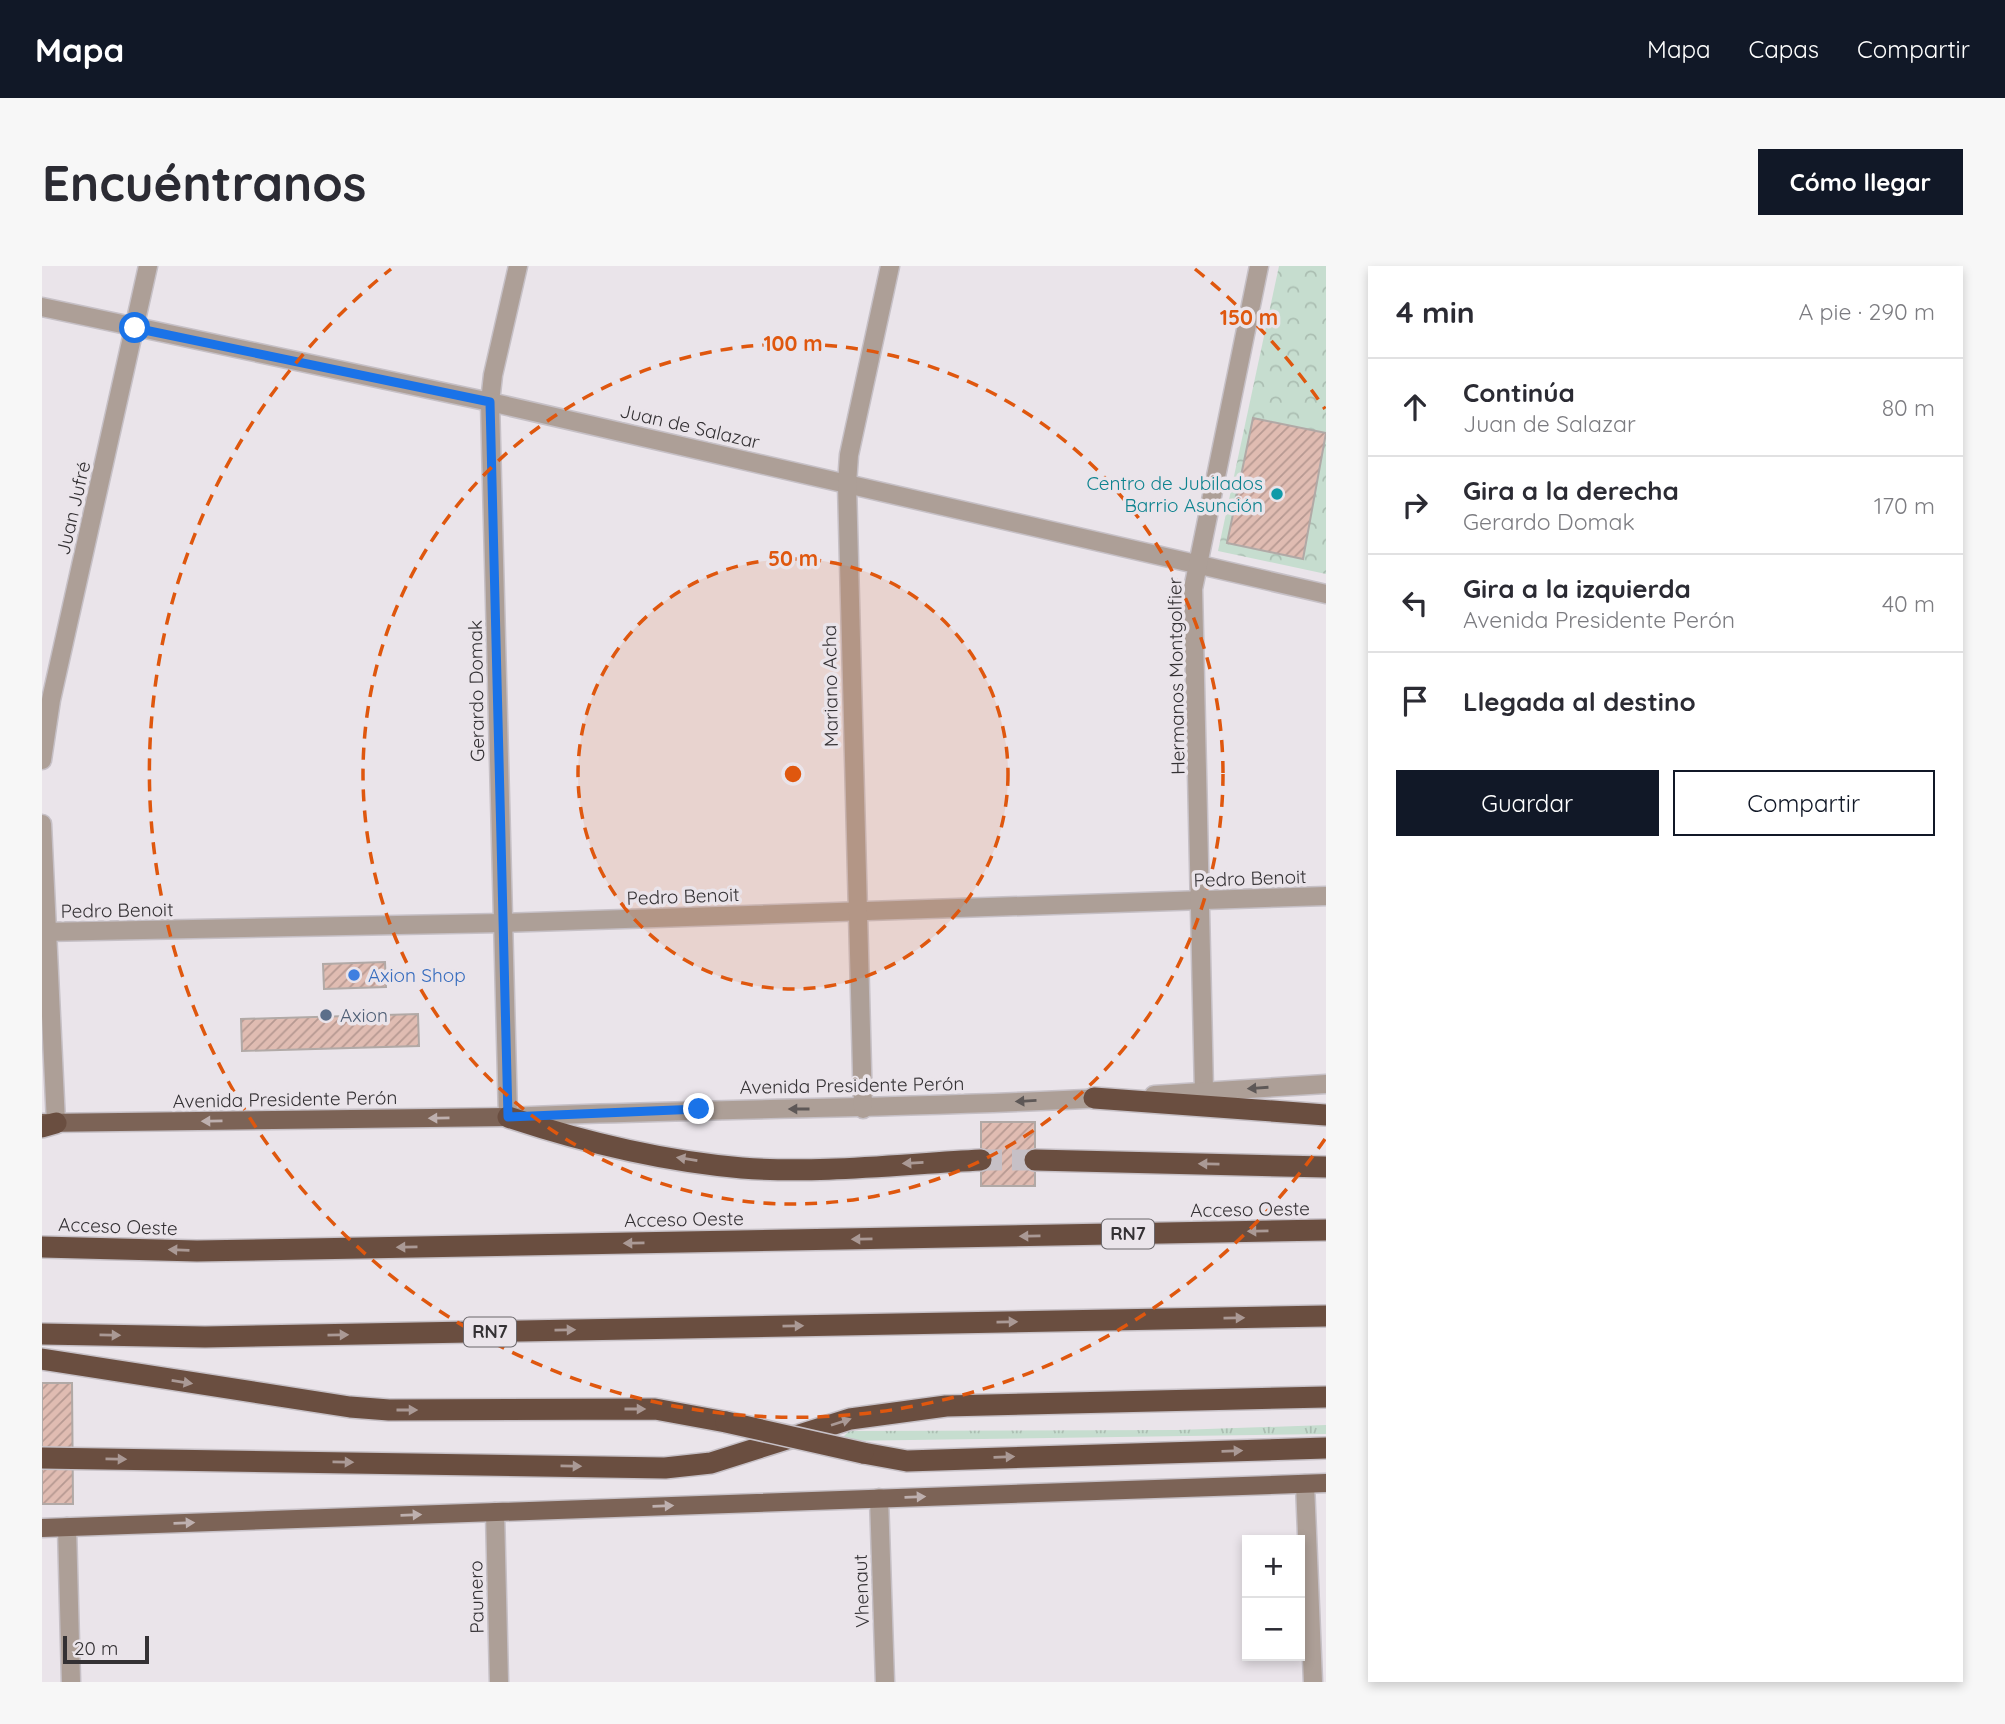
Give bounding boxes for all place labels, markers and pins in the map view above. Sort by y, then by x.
place label: Centro de Jubilados Barrio Asunción [1086,471,1263,517]
marker: Centro de Jubilados Barrio Asunción [1269,486,1285,502]
centre of rings [781,762,805,786]
place label: Axion Shop [368,963,466,987]
marker: Axion Shop [346,967,362,983]
place label: Axion [340,1003,388,1027]
marker: Axion [318,1007,334,1023]

